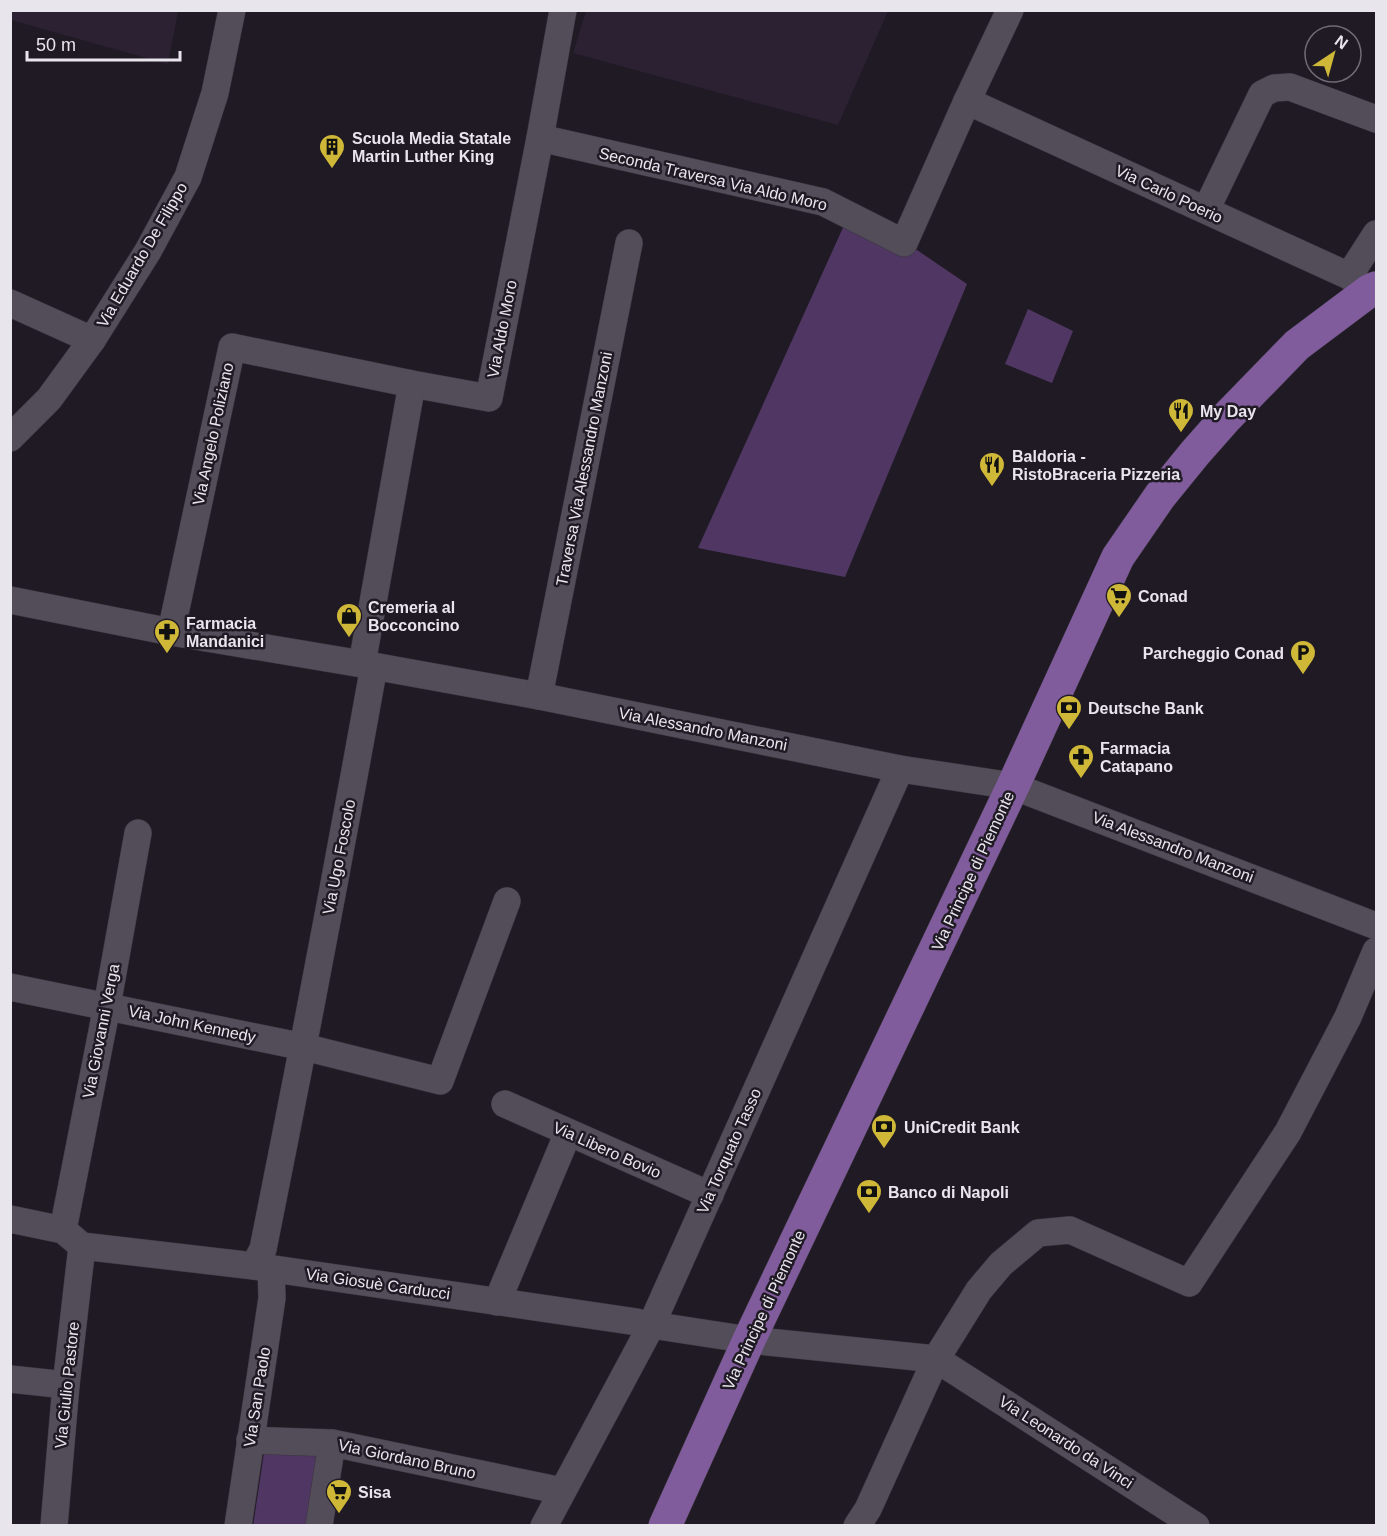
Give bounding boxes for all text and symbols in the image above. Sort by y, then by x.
scale bar [27,24,180,62]
north arrow [1303,24,1363,84]
text: N [1332,32,1351,53]
text: 50 m [36,35,76,55]
place label: Scuola Media Statale Martin Luther King [352,130,511,165]
building icon: Scuola Media Statale Martin Luther King [317,132,347,170]
street label: Seconda Traversa Via Aldo Moro [597,144,829,214]
street label: Via Carlo Poerio [1113,162,1225,226]
street label: Via Eduardo De Filippo [94,180,190,330]
street label: Via Aldo Moro [484,279,520,379]
street label: Traversa Via Alessandro Manzoni [553,350,615,588]
street label: Via Angelo Poliziano [190,361,236,507]
restaurant icon: My Day [1166,396,1196,434]
place label: My Day [1200,403,1256,420]
place label: Baldoria - RistoBraceria Pizzeria [1012,448,1180,483]
restaurant icon: Baldoria - RistoBraceria Pizzeria [977,450,1007,488]
supermarket icon: Conad [1104,581,1134,619]
place label: Conad [1138,588,1188,605]
place label: Cremeria al Bocconcino [368,599,460,634]
shop icon: Cremeria al Bocconcino [334,601,364,639]
place label: Farmacia Mandanici [186,615,264,650]
pharmacy icon: Farmacia Mandanici [152,617,182,655]
parking icon: Parcheggio Conad [1288,638,1318,676]
place label: Parcheggio Conad [1143,645,1284,662]
bank icon: Deutsche Bank [1054,693,1084,731]
place label: Deutsche Bank [1088,700,1204,717]
street label: Via Alessandro Manzoni [617,704,789,754]
place label: Farmacia Catapano [1100,740,1173,775]
pharmacy icon: Farmacia Catapano [1066,742,1096,780]
street label: Via Principe di Piemonte [929,788,1018,953]
street label: Via Ugo Foscolo [319,798,359,916]
street label: Via Alessandro Manzoni [1090,808,1256,886]
street label: Via Giovanni Verga [80,962,122,1100]
street label: Via John Kennedy [127,1002,257,1046]
street label: Via Torquato Tasso [694,1086,764,1216]
bank icon: UniCredit Bank [869,1112,899,1150]
street label: Via Libero Bovio [550,1119,664,1181]
place label: UniCredit Bank [904,1119,1020,1136]
bank icon: Banco di Napoli [854,1177,884,1215]
place label: Banco di Napoli [888,1184,1009,1201]
street label: Via Principe di Piemonte [720,1227,809,1392]
street label: Via Giosuè Carducci [305,1265,451,1303]
street label: Via Giulio Pastore [52,1320,82,1449]
street label: Via San Paolo [241,1346,273,1448]
street label: Via Leonardo da Vinci [996,1392,1136,1492]
street label: Via Giordano Bruno [337,1436,477,1482]
supermarket icon: Sisa [324,1477,354,1515]
place label: Sisa [358,1484,391,1501]

